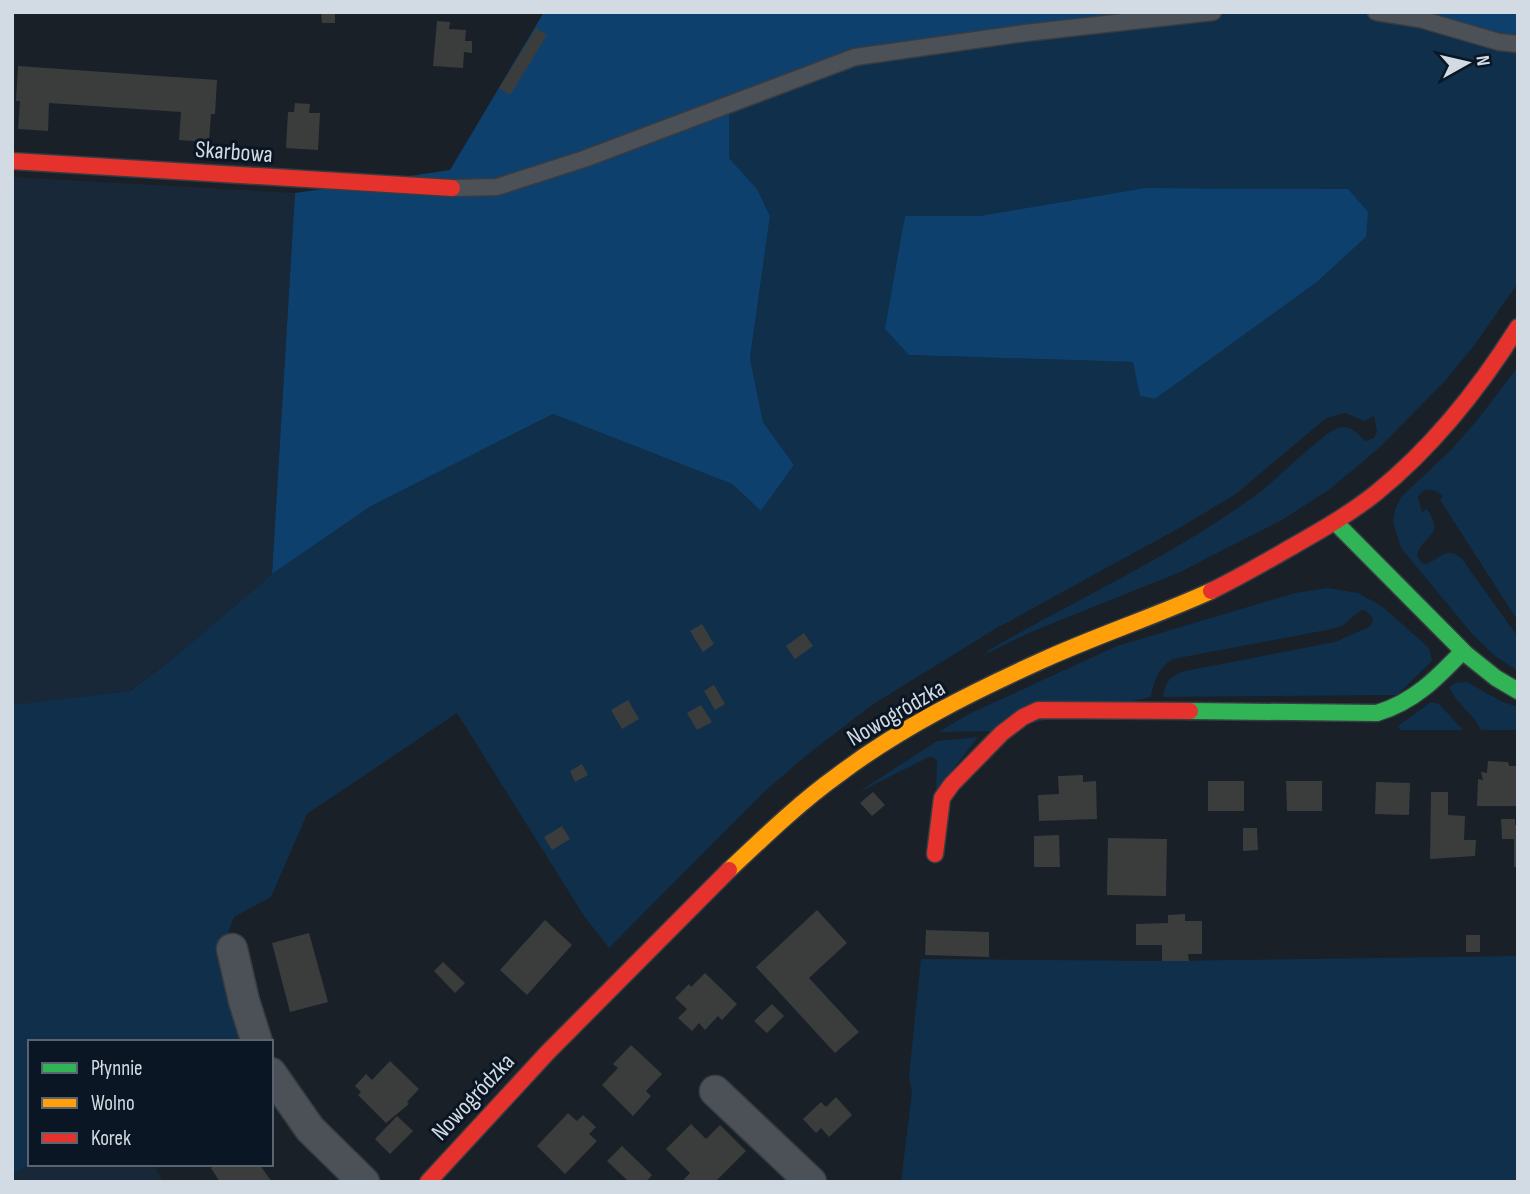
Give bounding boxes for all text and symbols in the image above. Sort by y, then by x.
north arrow [1432,28,1502,98]
text: N [1470,54,1494,67]
street label: Skarbowa [194,135,274,169]
street label: Nowogródzka [842,673,950,753]
legend [28,1040,273,1166]
street label: Nowogródzka [425,1047,521,1147]
text: Płynnie [91,1056,143,1081]
text: Wolno [91,1091,135,1116]
text: Korek [91,1126,131,1151]

